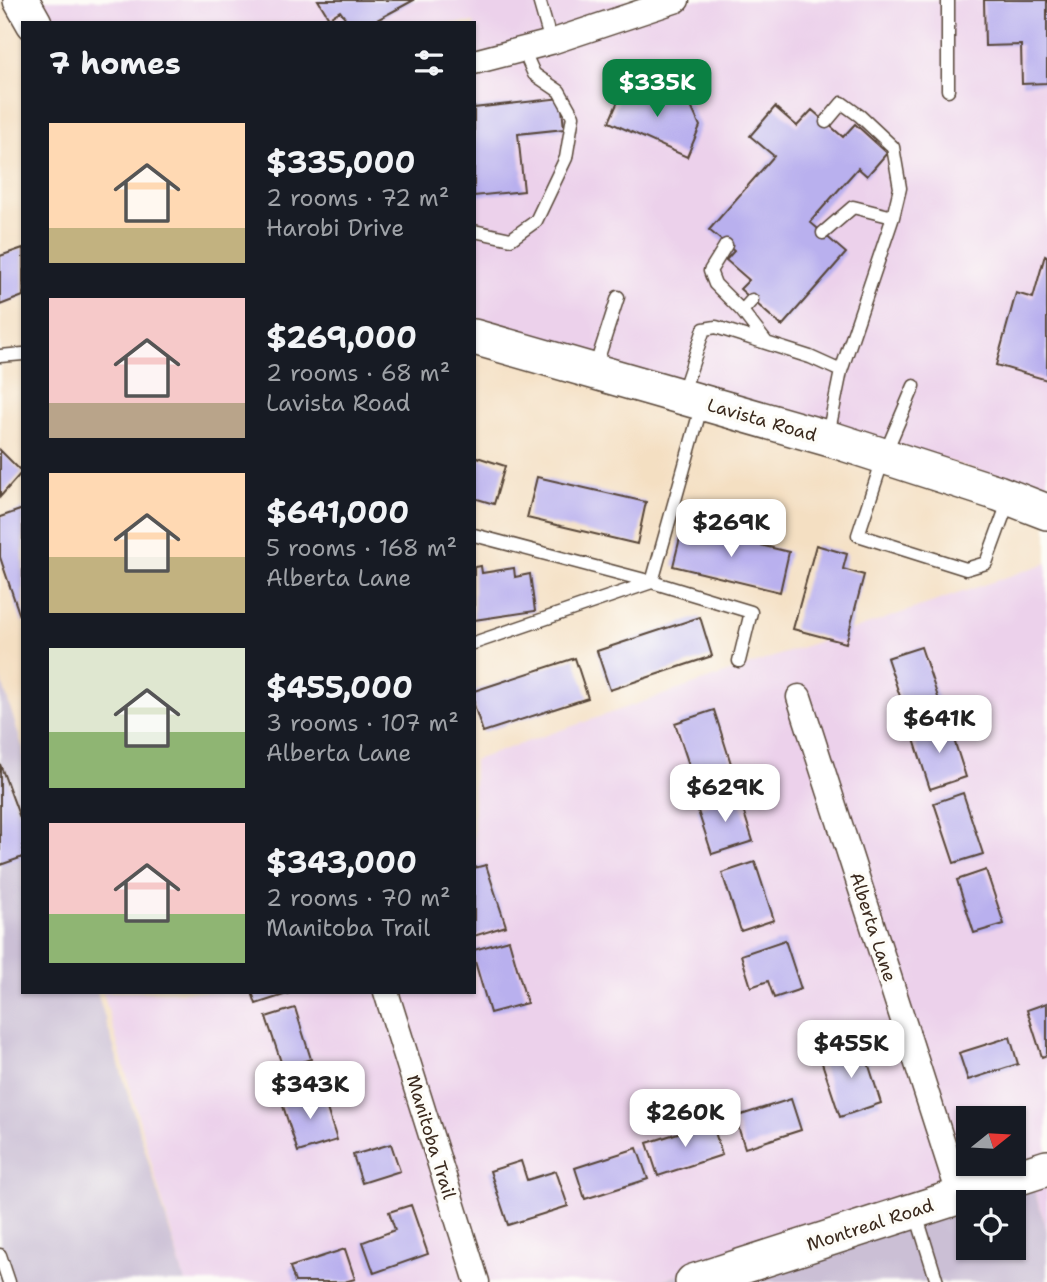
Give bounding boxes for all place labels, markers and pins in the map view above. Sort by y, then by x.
pin: $335K [608,60,706,119]
pin: $269K [682,500,780,559]
pin: $641K [890,696,988,755]
pin: $629K [676,764,774,824]
pin: $455K [802,1020,900,1080]
pin: $343K [261,1062,359,1121]
pin: $260K [636,1090,734,1149]

